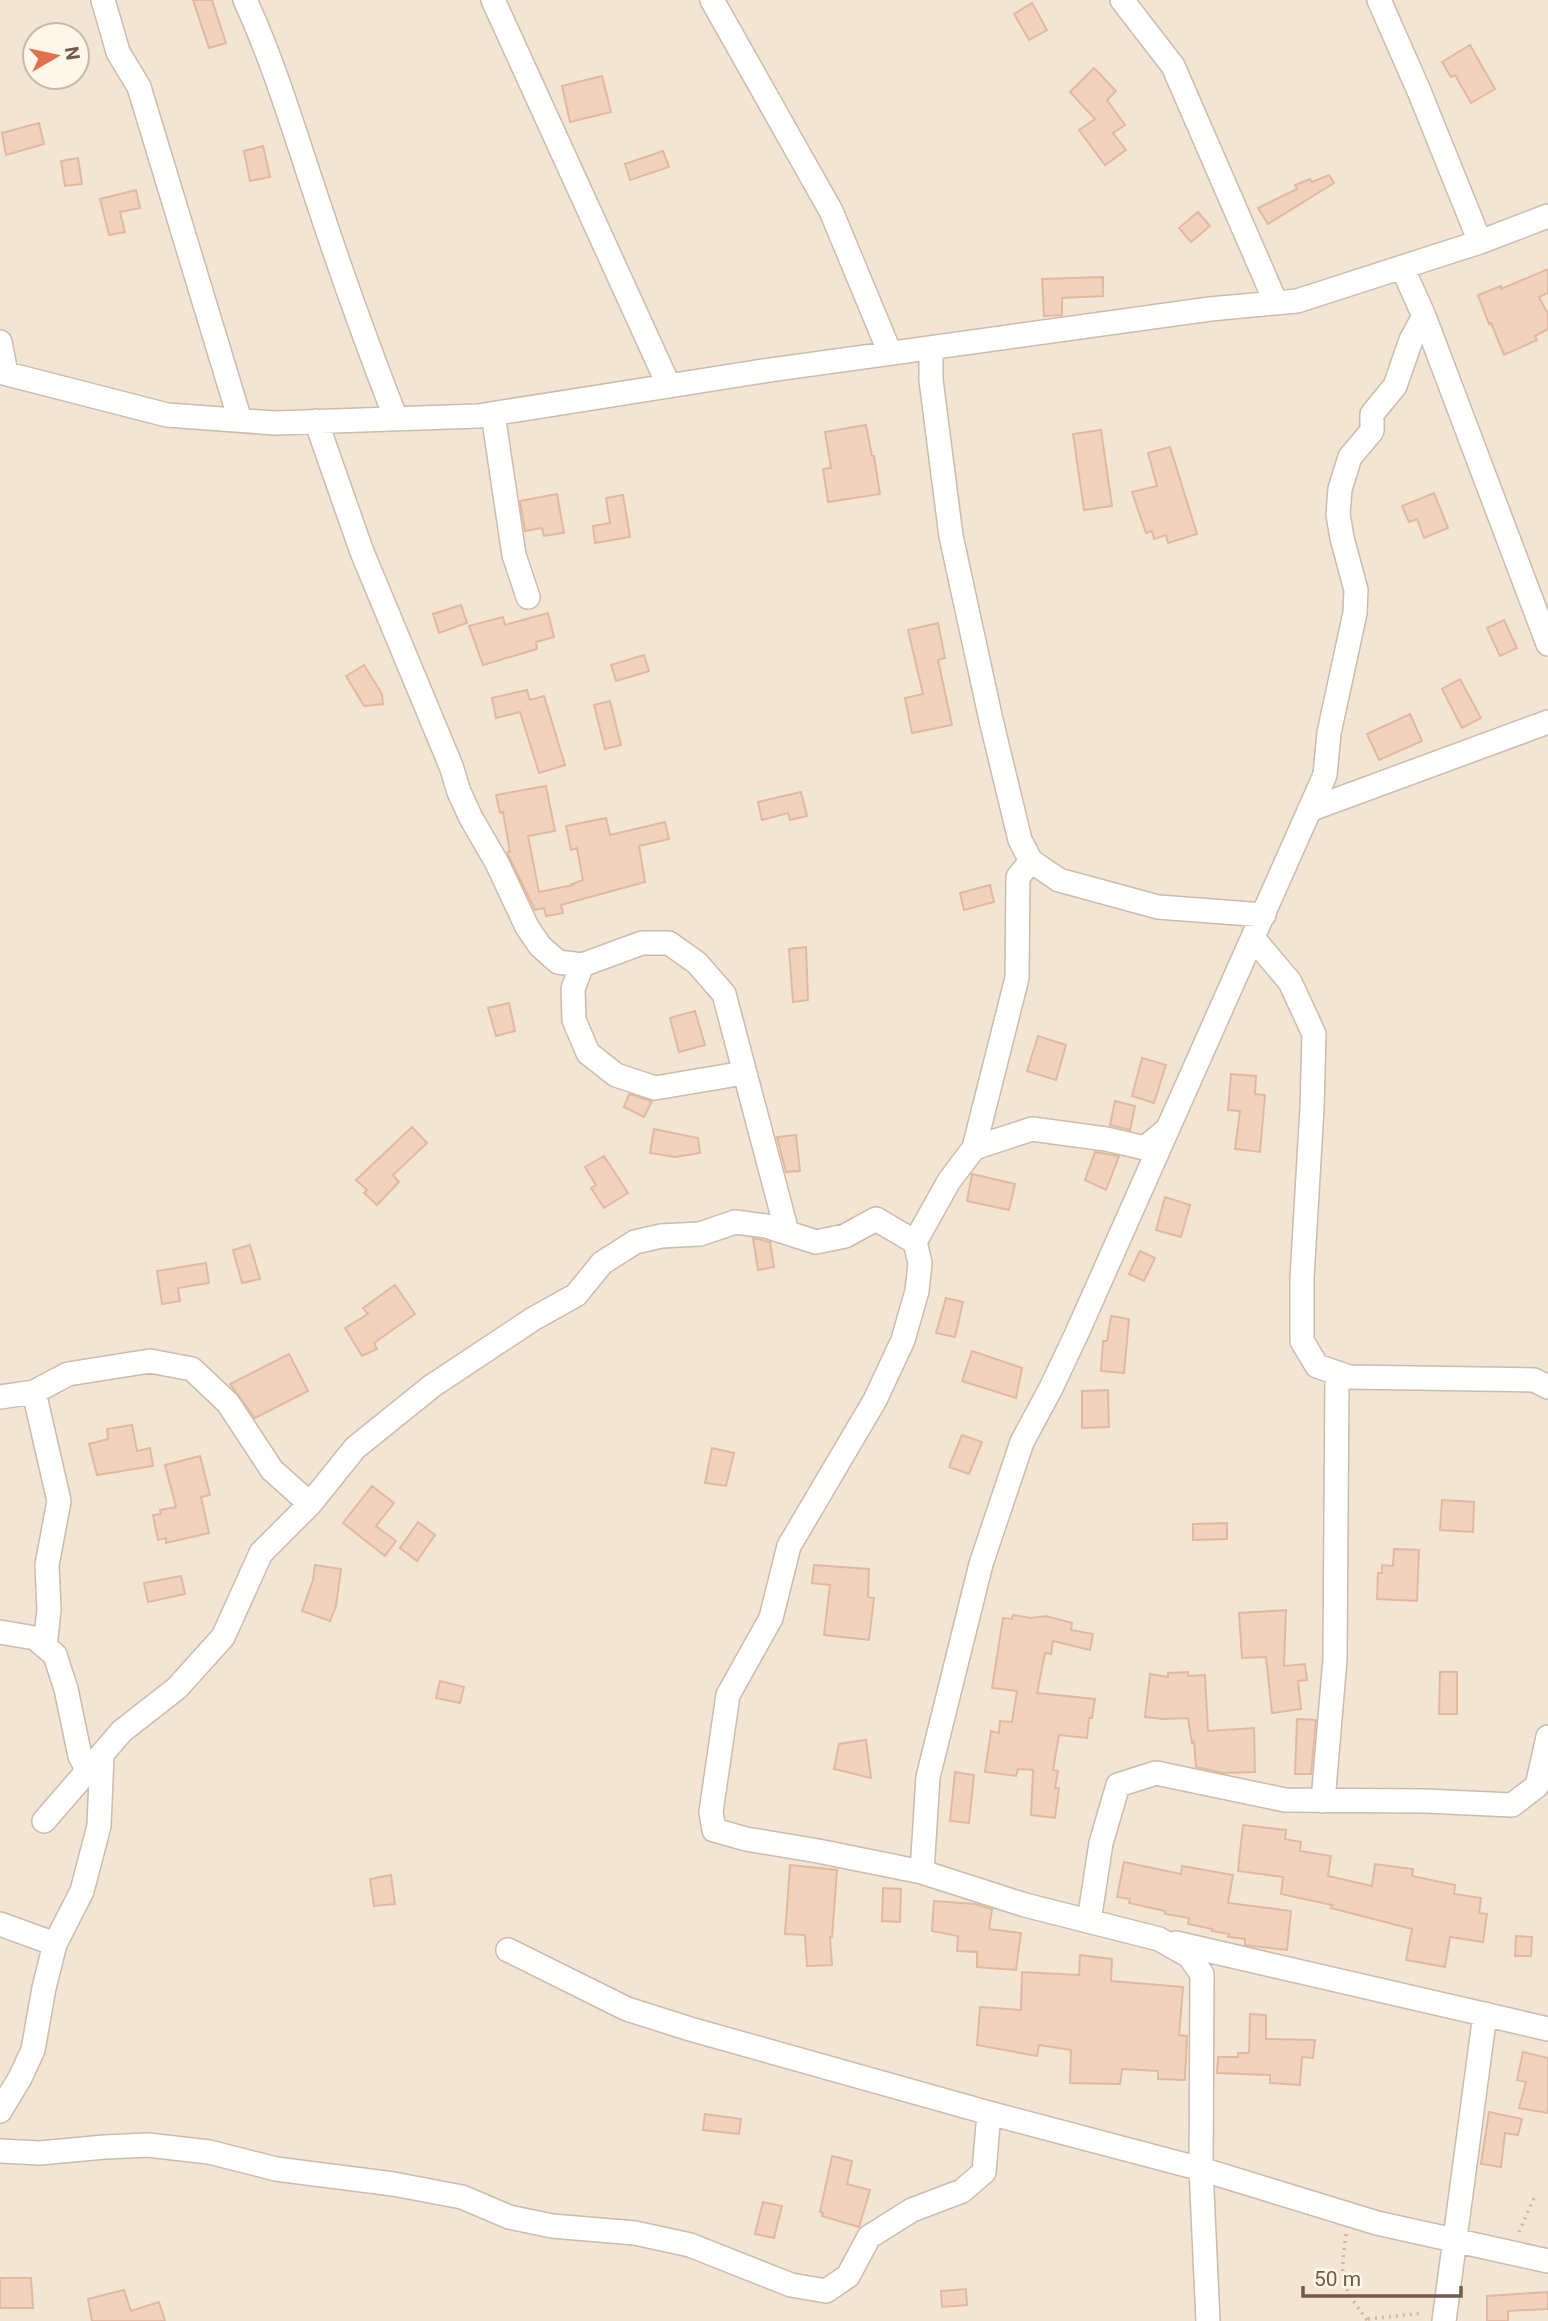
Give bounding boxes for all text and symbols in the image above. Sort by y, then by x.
north arrow [21,21,91,91]
text: N [60,45,85,62]
scale bar [1303,2254,1460,2298]
text: 50 m [1314,2267,1361,2291]

